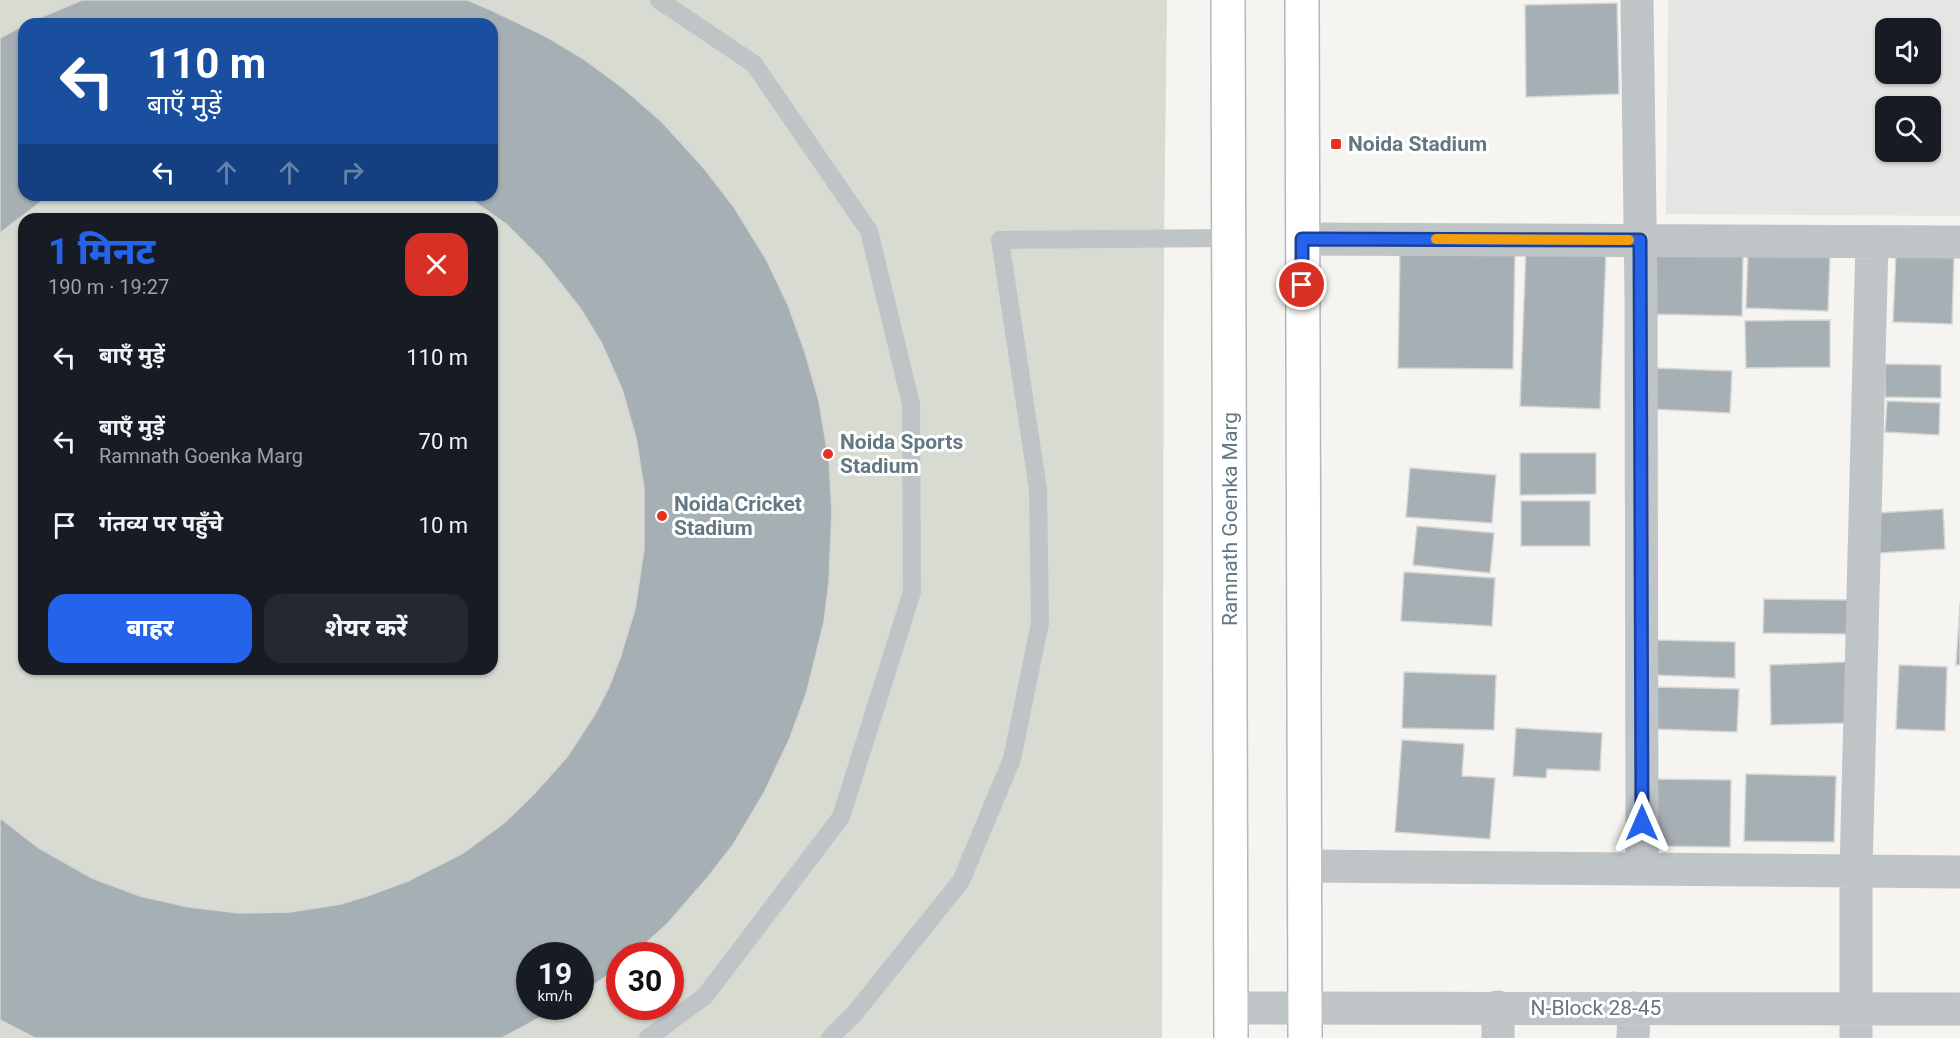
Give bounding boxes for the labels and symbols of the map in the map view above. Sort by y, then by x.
place label: Noida Stadium [1348,132,1487,156]
marker: Noida Stadium [1329,137,1343,151]
pin [1276,259,1327,310]
street label: Ramnath Goenka Marg [1218,412,1242,626]
place label: Noida Sports Stadium [840,430,963,478]
marker: Noida Sports Stadium [821,447,835,461]
place label: Noida Cricket Stadium [674,492,802,540]
marker: Noida Cricket Stadium [655,509,669,523]
position arrow [1610,791,1674,855]
speed limit sign: 30 [606,942,684,1020]
street label: N-Block 28-45 [1531,996,1661,1020]

